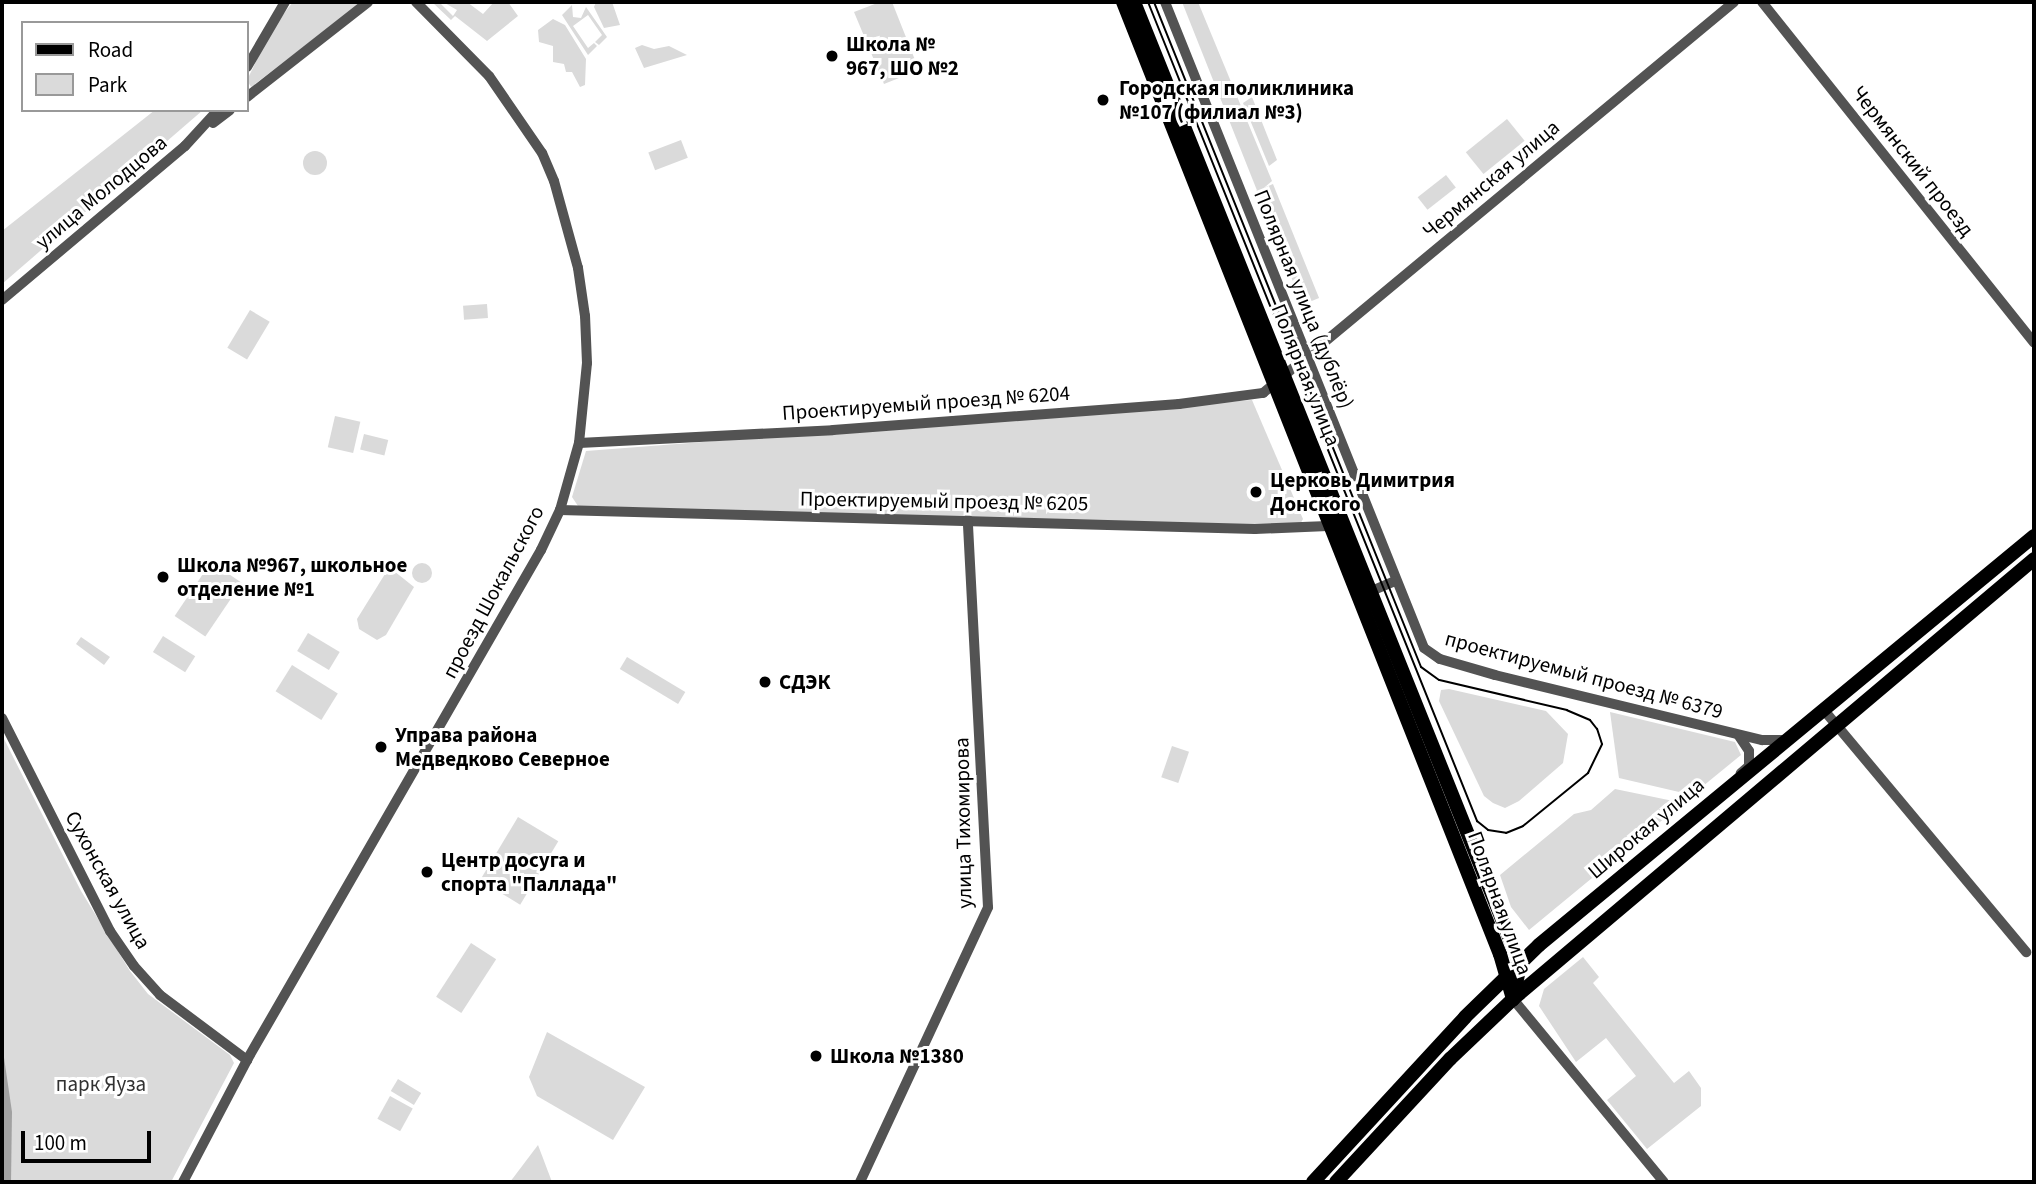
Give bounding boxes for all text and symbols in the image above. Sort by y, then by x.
legend [21,21,248,112]
place label: Школа № 967, ШО №2 [846,31,959,81]
text: Road [88,35,133,65]
marker: Школа № 967, ШО №2 [824,48,840,64]
text: Park [88,70,127,100]
place label: Городская поликлиника №107 (филиал №3) [1119,75,1354,125]
street label: Чермянский проезд [1846,81,1980,241]
marker: Городская поликлиника №107 (филиал №3) [1093,90,1113,110]
street label: Чермянская улица [1417,114,1565,244]
street label: улица Молодцова [30,130,172,254]
street label: Полярная улица (дублёр) [1249,186,1359,412]
street label: Полярная улица [1266,300,1346,450]
street label: Проектируемый проезд № 6204 [781,380,1071,426]
place label: Церковь Димитрия Донского [1270,467,1455,517]
marker: Церковь Димитрия Донского [1248,484,1264,500]
street label: Проектируемый проезд № 6205 [800,486,1088,516]
street label: проезд Шокальского [437,501,549,683]
place label: Школа №967, школьное отделение №1 [177,552,407,602]
marker: Школа №967, школьное отделение №1 [155,569,171,585]
street label: проектируемый проезд № 6379 [1442,626,1726,724]
place label: СДЭК [779,669,830,695]
marker: СДЭК [757,674,773,690]
place label: Управа района Медведково Северное [395,722,610,772]
street label: улица Тихомирова [949,737,977,909]
marker: Управа района Медведково Северное [373,739,389,755]
street label: Широкая улица [1583,772,1709,884]
street label: Сухонская улица [60,807,156,953]
street label: Полярная улица [1462,828,1538,978]
place label: Центр досуга и спорта "Паллада" [441,847,617,897]
marker: Центр досуга и спорта "Паллада" [419,864,435,880]
place label: Школа №1380 [830,1043,964,1069]
marker: Школа №1380 [808,1048,824,1064]
park label: парк Яуза [56,1071,146,1097]
scale bar [24,1118,154,1162]
text: 100 m [34,1128,87,1158]

